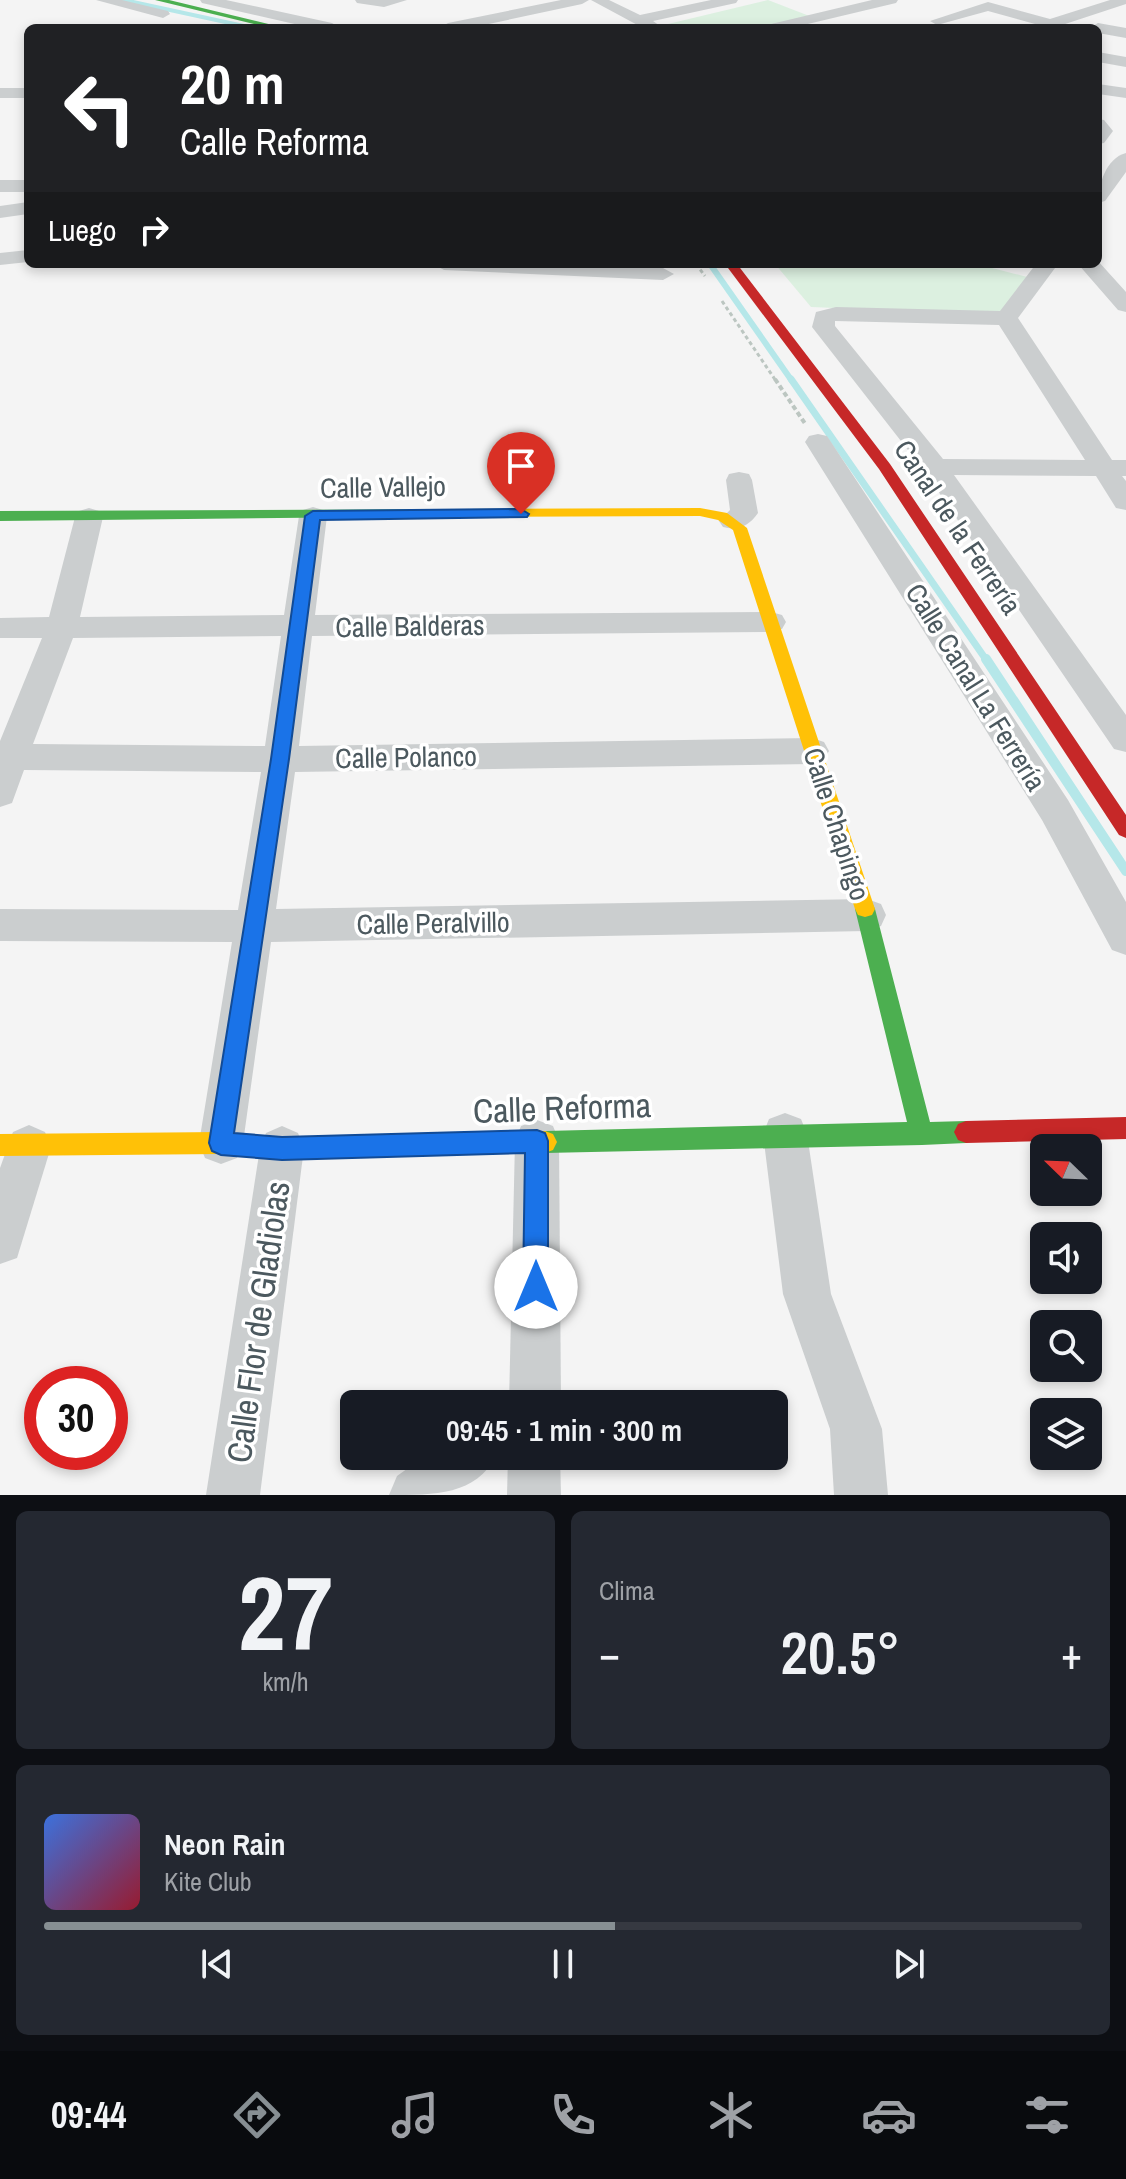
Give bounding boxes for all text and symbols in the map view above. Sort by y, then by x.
text: 20 m [180,46,285,121]
icon: left [48,56,152,160]
text: Calle Reforma [180,118,369,166]
icon: right [132,208,176,252]
text: Luego [48,210,116,250]
pin [487,432,555,514]
street label: Canal de la Ferrería [885,432,1031,622]
icon: arrive [499,444,543,488]
street label: Calle Vallejo [320,467,446,507]
street label: Calle Canal La Ferrería [897,576,1055,798]
street label: Calle Balderas [335,606,485,646]
street label: Calle Polanco [335,737,477,777]
street label: Calle Chapingo [794,743,880,905]
street label: Calle Peralvillo [356,903,510,943]
street label: Calle Reforma [472,1082,652,1134]
north arrow [1030,1134,1102,1206]
map controls [1030,1134,1102,1470]
street label: Calle Flor de Gladiolas [215,1178,301,1466]
button: sound [1030,1222,1102,1294]
position arrow [494,1245,578,1329]
button: search [1030,1310,1102,1382]
speed limit sign: 30 [24,1366,128,1470]
button: layers [1030,1398,1102,1470]
text: 09:45 · 1 min · 300 m [446,1410,682,1450]
text: 27 [238,1542,333,1682]
text: Clima [599,1573,655,1608]
text: 20.5° [781,1612,900,1693]
text: − [599,1623,620,1683]
text: + [1061,1623,1082,1683]
text: km/h [262,1664,309,1699]
text: Neon Rain [164,1824,286,1864]
text: Kite Club [164,1864,252,1899]
icon: previous [195,1942,239,1986]
icon: pause [541,1942,585,1986]
icon: next [887,1942,931,1986]
icon: directions [229,2087,285,2143]
icon: music [387,2087,443,2143]
icon: phone [545,2087,601,2143]
icon: climate [703,2087,759,2143]
icon: car [861,2087,917,2143]
icon: filters [1019,2087,1075,2143]
text: 09:44 [51,2091,127,2139]

